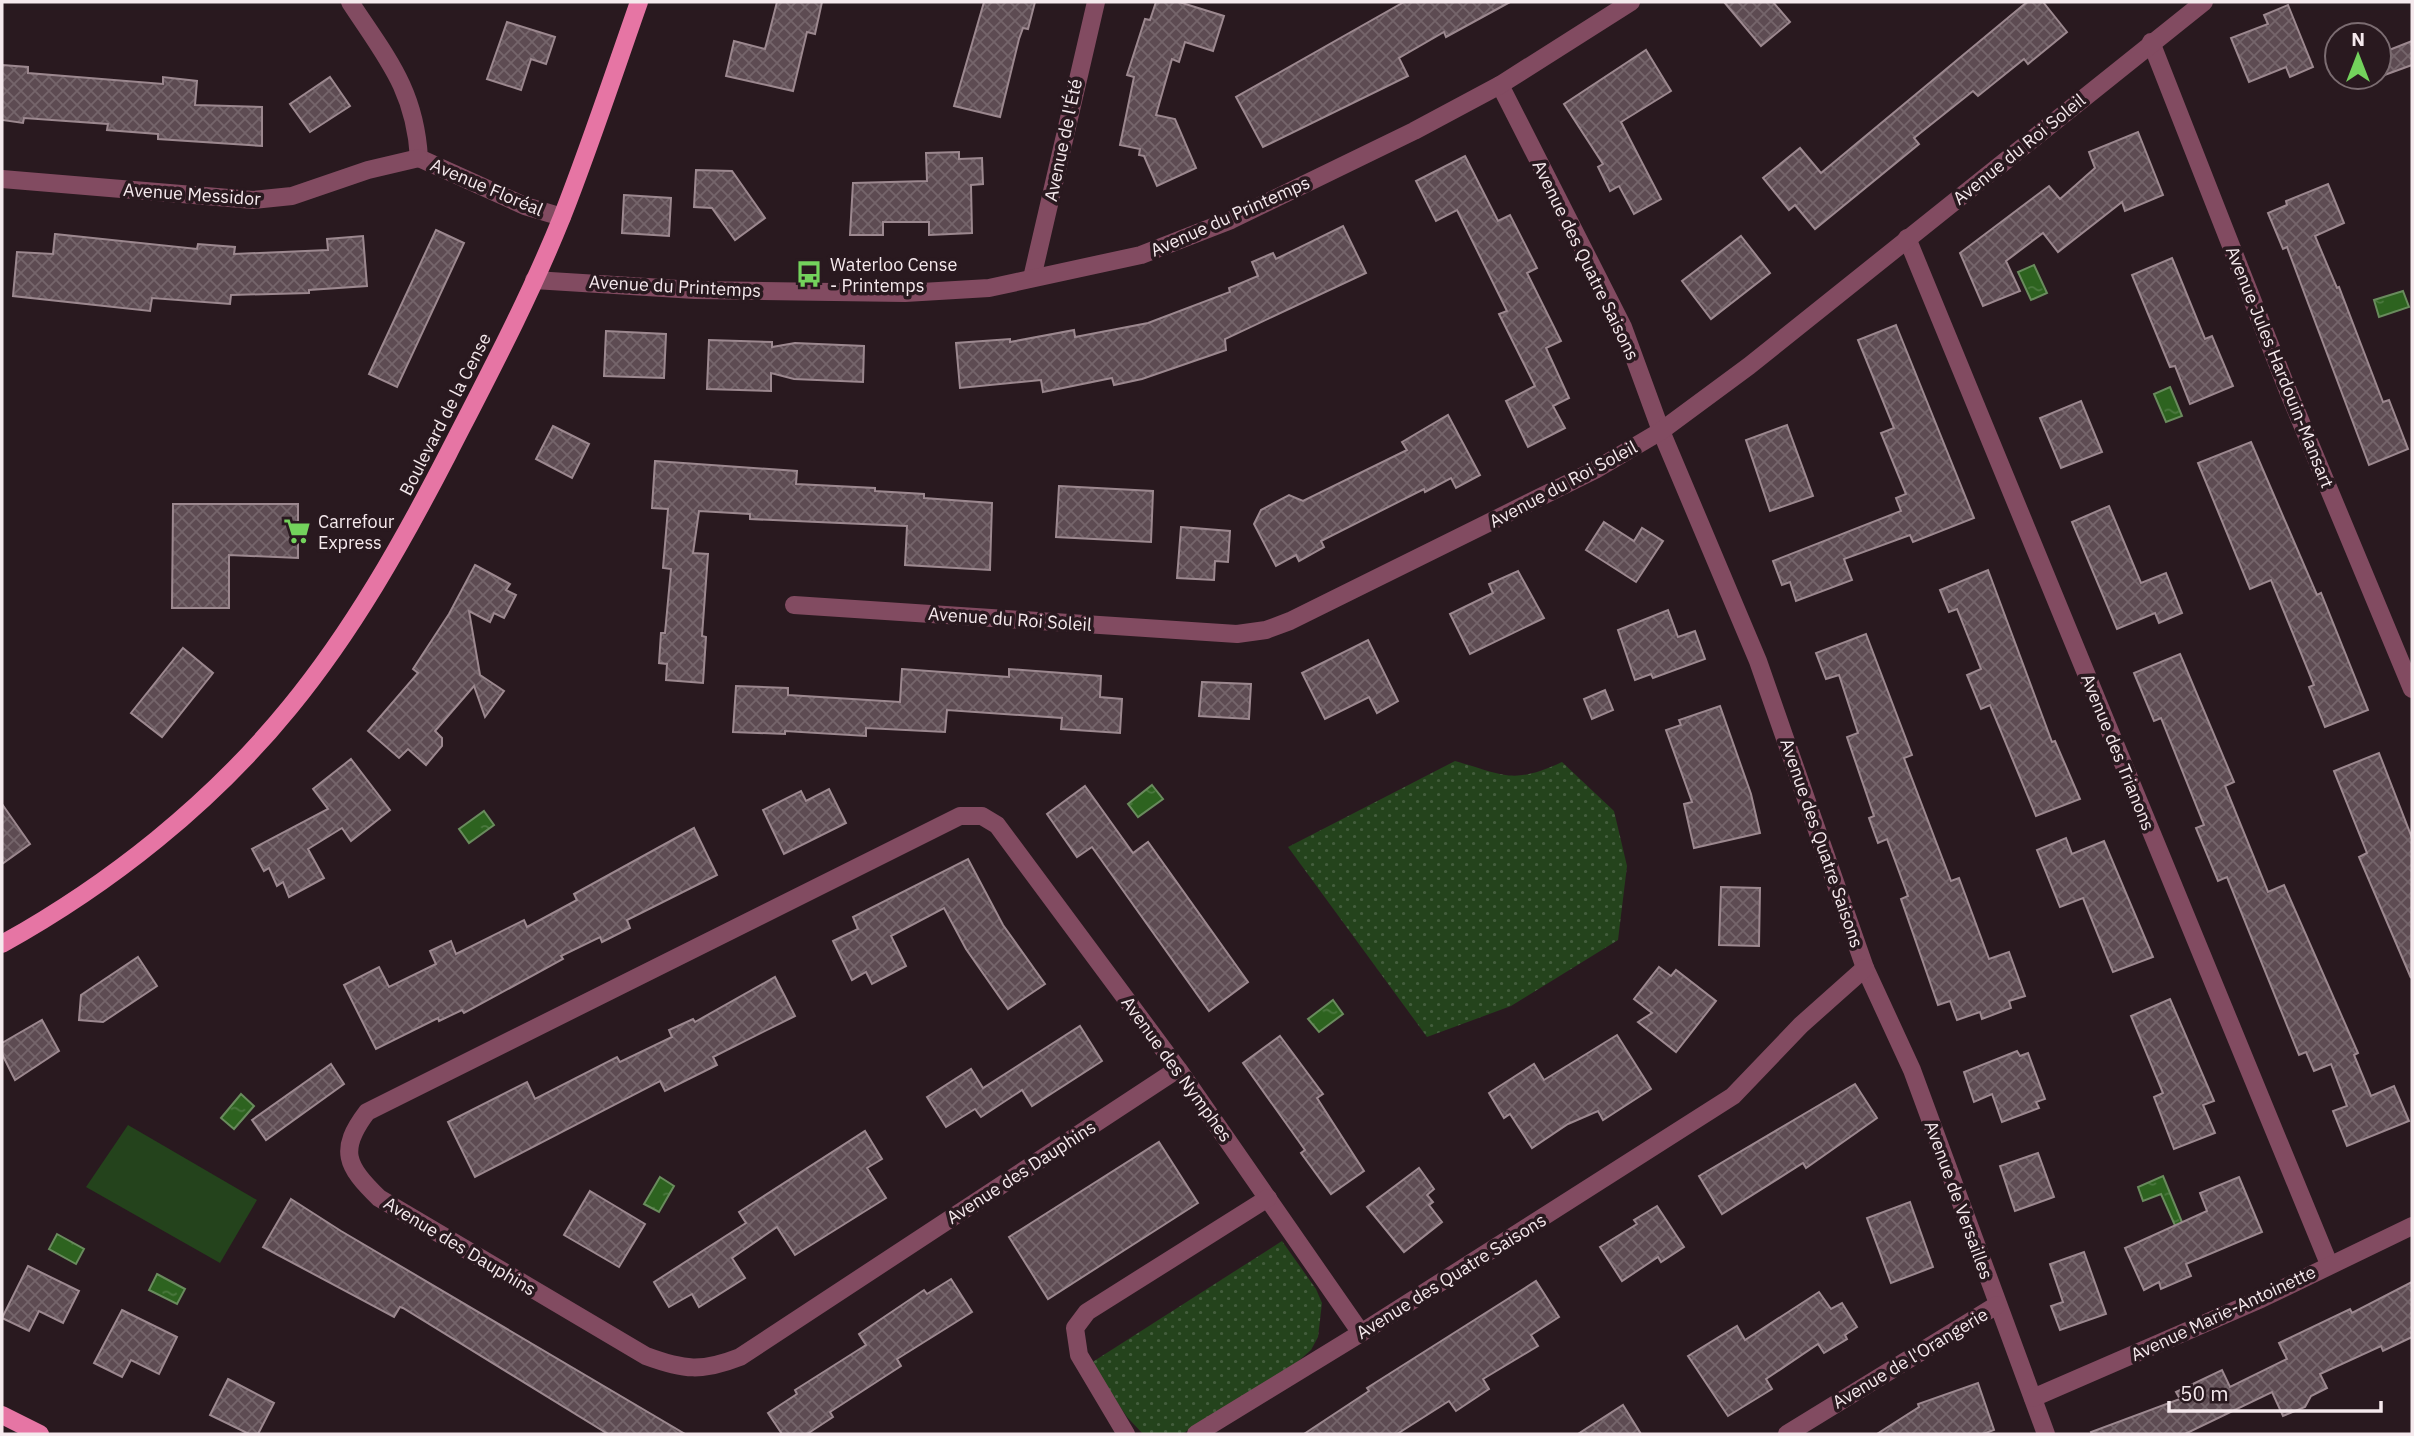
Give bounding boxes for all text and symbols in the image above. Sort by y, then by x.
north arrow [2323,21,2393,91]
text: N [2351,27,2365,51]
street label: Avenue de l'Été [1039,76,1087,203]
street label: Avenue du Roi Soleil [1948,88,2090,210]
street label: Avenue Floréal [427,153,547,221]
street label: Avenue des Quatre Saisons [1528,156,1644,364]
street label: Avenue du Printemps [1147,170,1313,262]
street label: Avenue Messidor [122,178,262,210]
street label: Avenue Jules Hardouin-Mansart [2221,243,2339,491]
place label: Waterloo Cense - Printemps [830,253,958,297]
bus stop icon: Waterloo Cense - Printemps [794,259,824,289]
street label: Avenue du Printemps [588,270,762,302]
street label: Boulevard de la Cense [394,329,496,499]
street label: Avenue du Roi Soleil [1485,435,1641,533]
place label: Carrefour Express [318,510,395,554]
supermarket icon: Carrefour Express [282,516,312,546]
street label: Avenue du Roi Soleil [927,602,1093,636]
street label: Avenue des Trianons [2076,670,2160,834]
street label: Avenue des Quatre Saisons [1775,735,1869,951]
street label: Avenue des Nymphes [1116,992,1238,1146]
street label: Avenue des Dauphins [942,1115,1100,1229]
street label: Avenue de Versailles [1920,1118,1998,1282]
street label: Avenue des Dauphins [380,1191,540,1301]
street label: Avenue des Quatre Saisons [1352,1208,1550,1344]
street label: Avenue Marie-Antoinette [2127,1260,2319,1366]
street label: Avenue de l'Orangerie [1828,1302,1992,1414]
scale bar [2169,1370,2381,1414]
text: 50 m [2180,1379,2229,1407]

